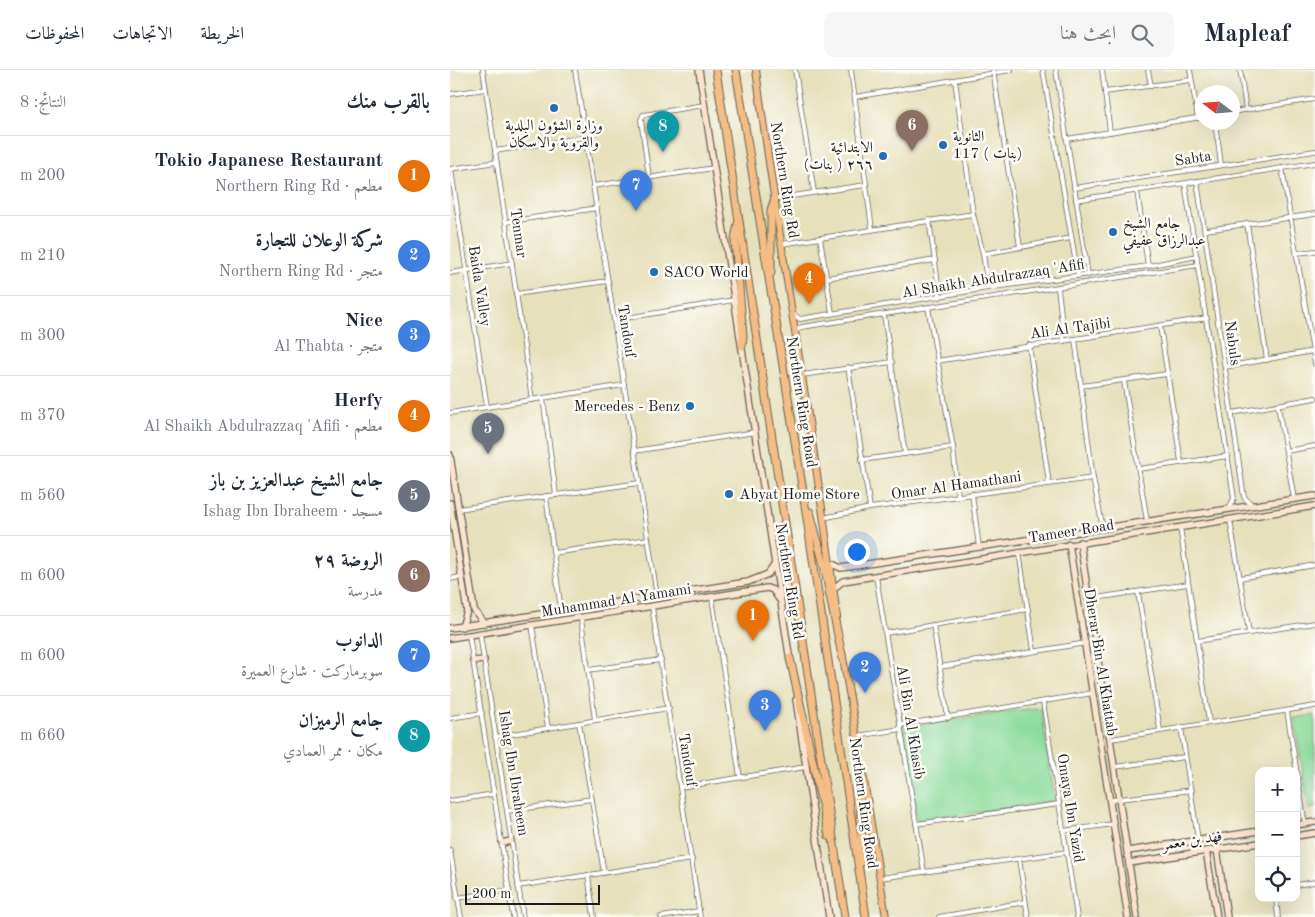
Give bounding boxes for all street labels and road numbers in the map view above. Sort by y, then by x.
street label: Northern Ring Rd [767,121,800,240]
street label: Sabta [1174,149,1213,170]
street label: Tenmar [507,207,528,259]
street label: Baida Valley [465,245,492,328]
street label: Al Shaikh Abdulrazzaq 'Afifi [901,258,1086,301]
street label: Tandouf [614,304,637,360]
street label: Ali Al Tajibi [1029,316,1112,343]
street label: Nabuls [1221,320,1242,367]
street label: Northern Ring Road [783,336,818,469]
street label: Omar Al Hamathani [890,470,1022,503]
street label: Tameer Road [1027,518,1115,547]
street label: Northern Ring Rd [772,522,805,641]
street label: Muhammad Al Yamami [540,582,692,621]
street label: Dherar Bin Al Khattab [1080,587,1119,737]
street label: Ali Bin Al Khasib [893,664,926,780]
street label: Ishag Ibn Ibraheem [495,709,530,837]
street label: Tandouf [675,733,698,789]
street label: Northern Ring Road [846,737,879,870]
street label: Omaya Ibn Yazid [1053,753,1086,864]
street label: فهد بن معمر [1159,829,1223,855]

